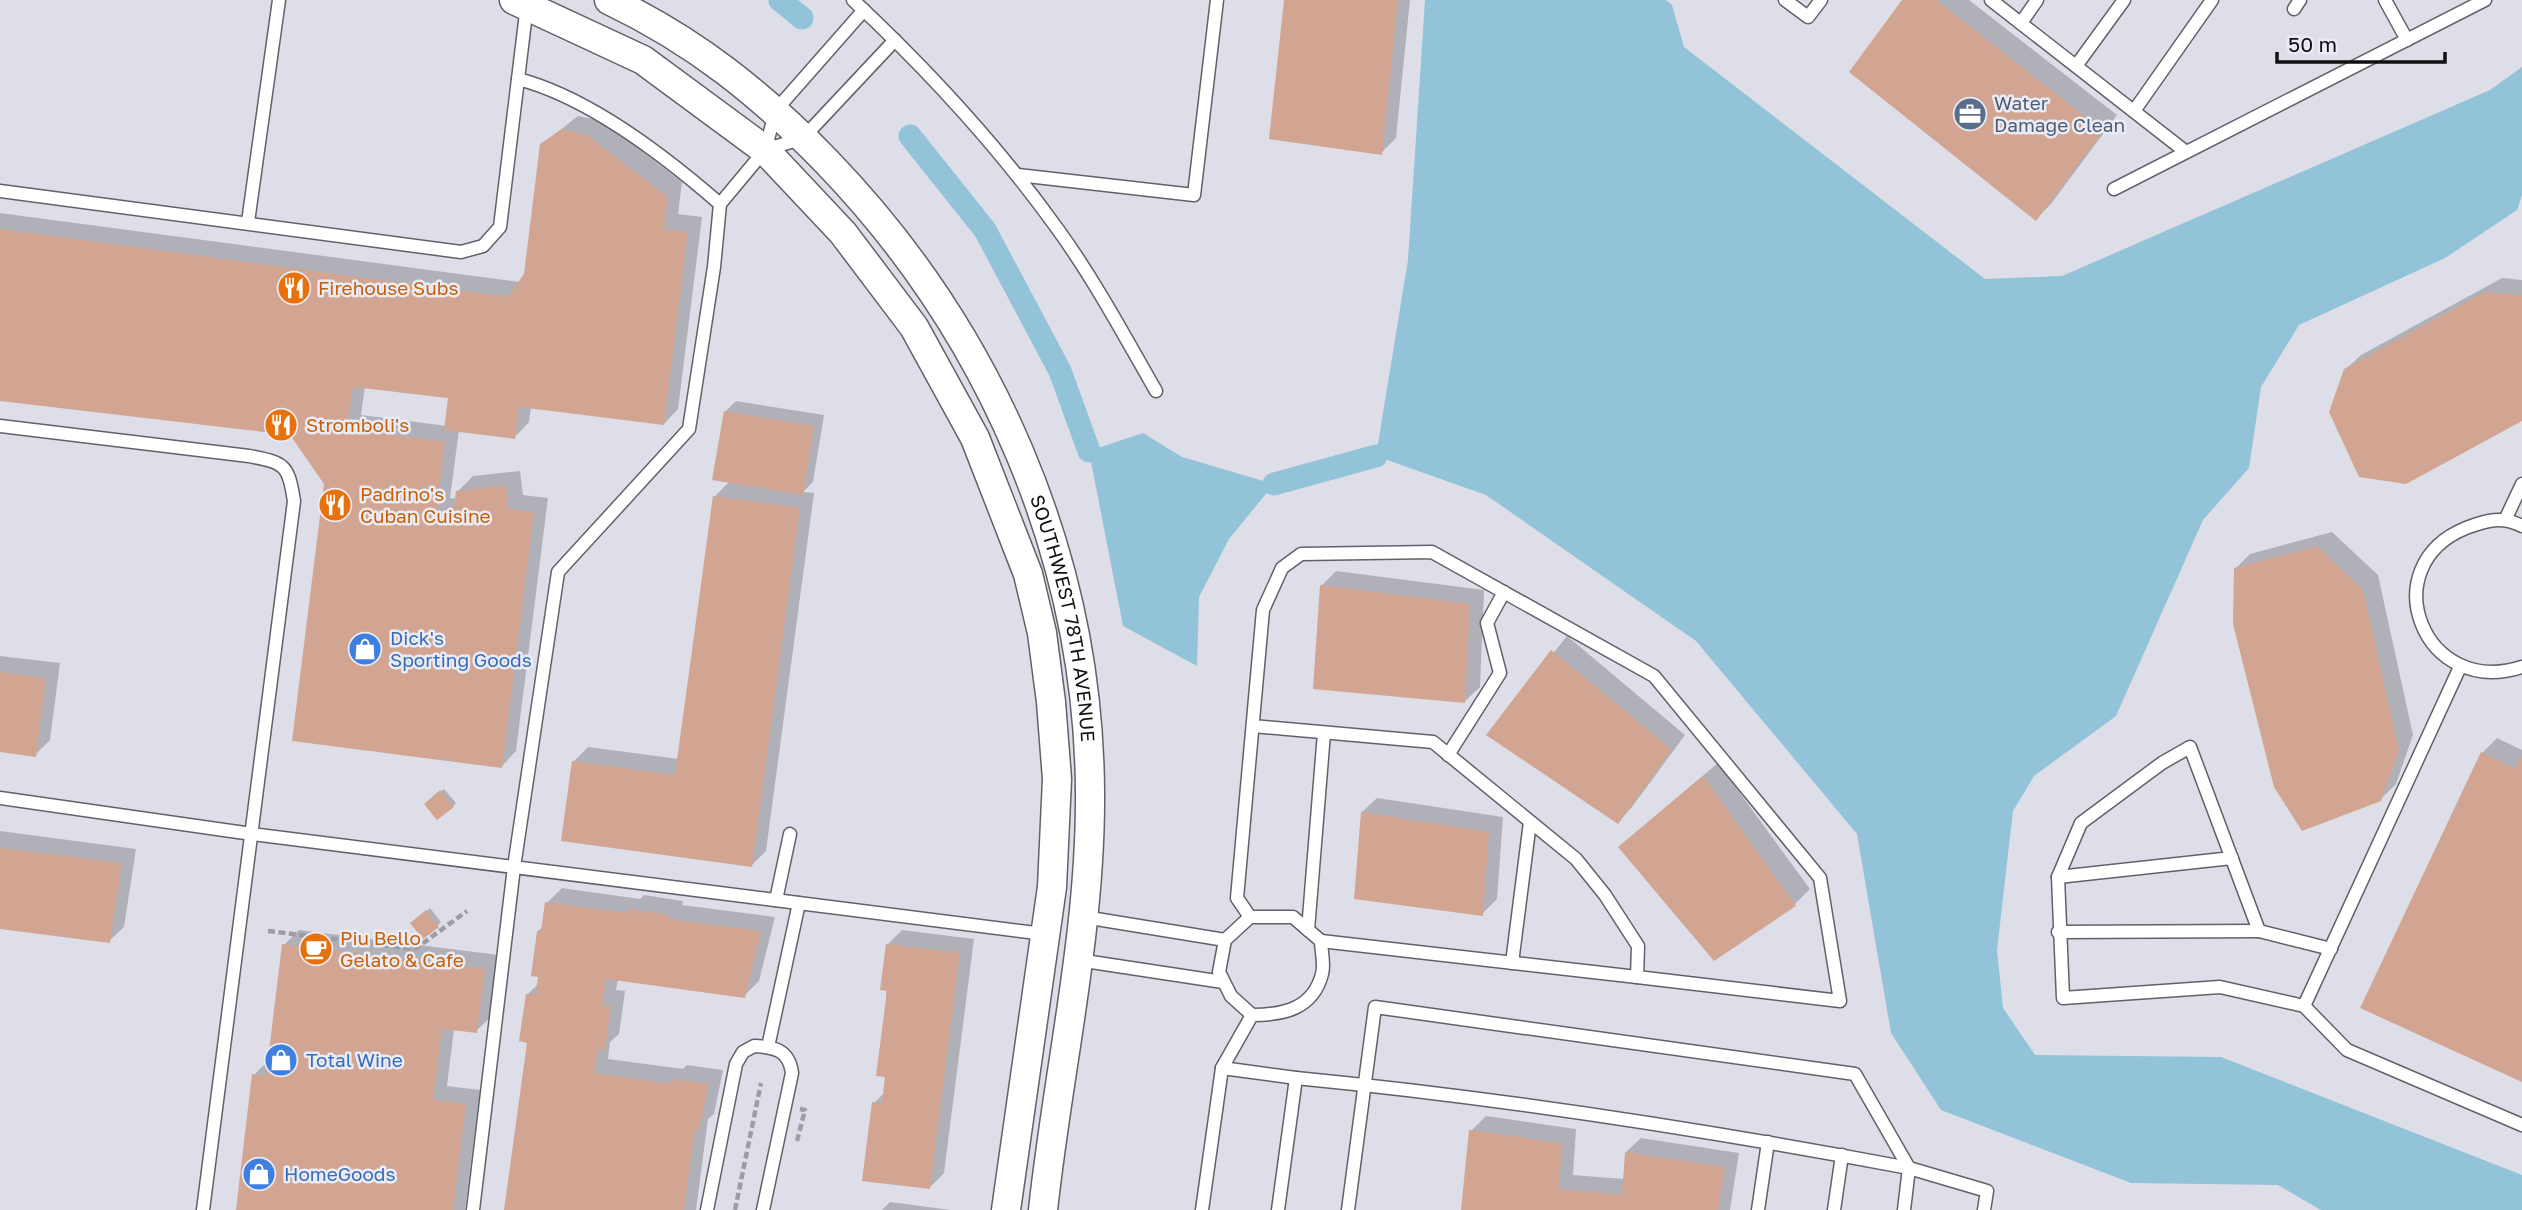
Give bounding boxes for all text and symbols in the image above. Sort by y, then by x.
scale bar [2277,21,2445,65]
text: 50 m [2288,31,2337,57]
place label: Water Damage Clean [1994,91,2125,136]
office icon: Water Damage Clean [1951,95,1989,133]
restaurant icon: Firehouse Subs [275,269,313,307]
place label: Firehouse Subs [318,276,458,299]
restaurant icon: Stromboli's [262,406,300,444]
place label: Stromboli's [306,413,409,436]
place label: Padrino's Cuban Cuisine [360,482,491,527]
restaurant icon: Padrino's Cuban Cuisine [316,486,354,524]
street label: SOUTHWEST 78TH AVENUE [1026,491,1100,743]
place label: Dick's Sporting Goods [390,626,532,671]
shop icon: Dick's Sporting Goods [346,630,384,668]
place label: Piu Bello Gelato & Cafe [340,926,464,971]
cafe icon: Piu Bello Gelato & Cafe [297,930,335,968]
shop icon: Total Wine [262,1041,300,1079]
place label: Total Wine [306,1048,403,1071]
shop icon: HomeGoods [240,1155,278,1193]
place label: HomeGoods [284,1162,396,1185]

